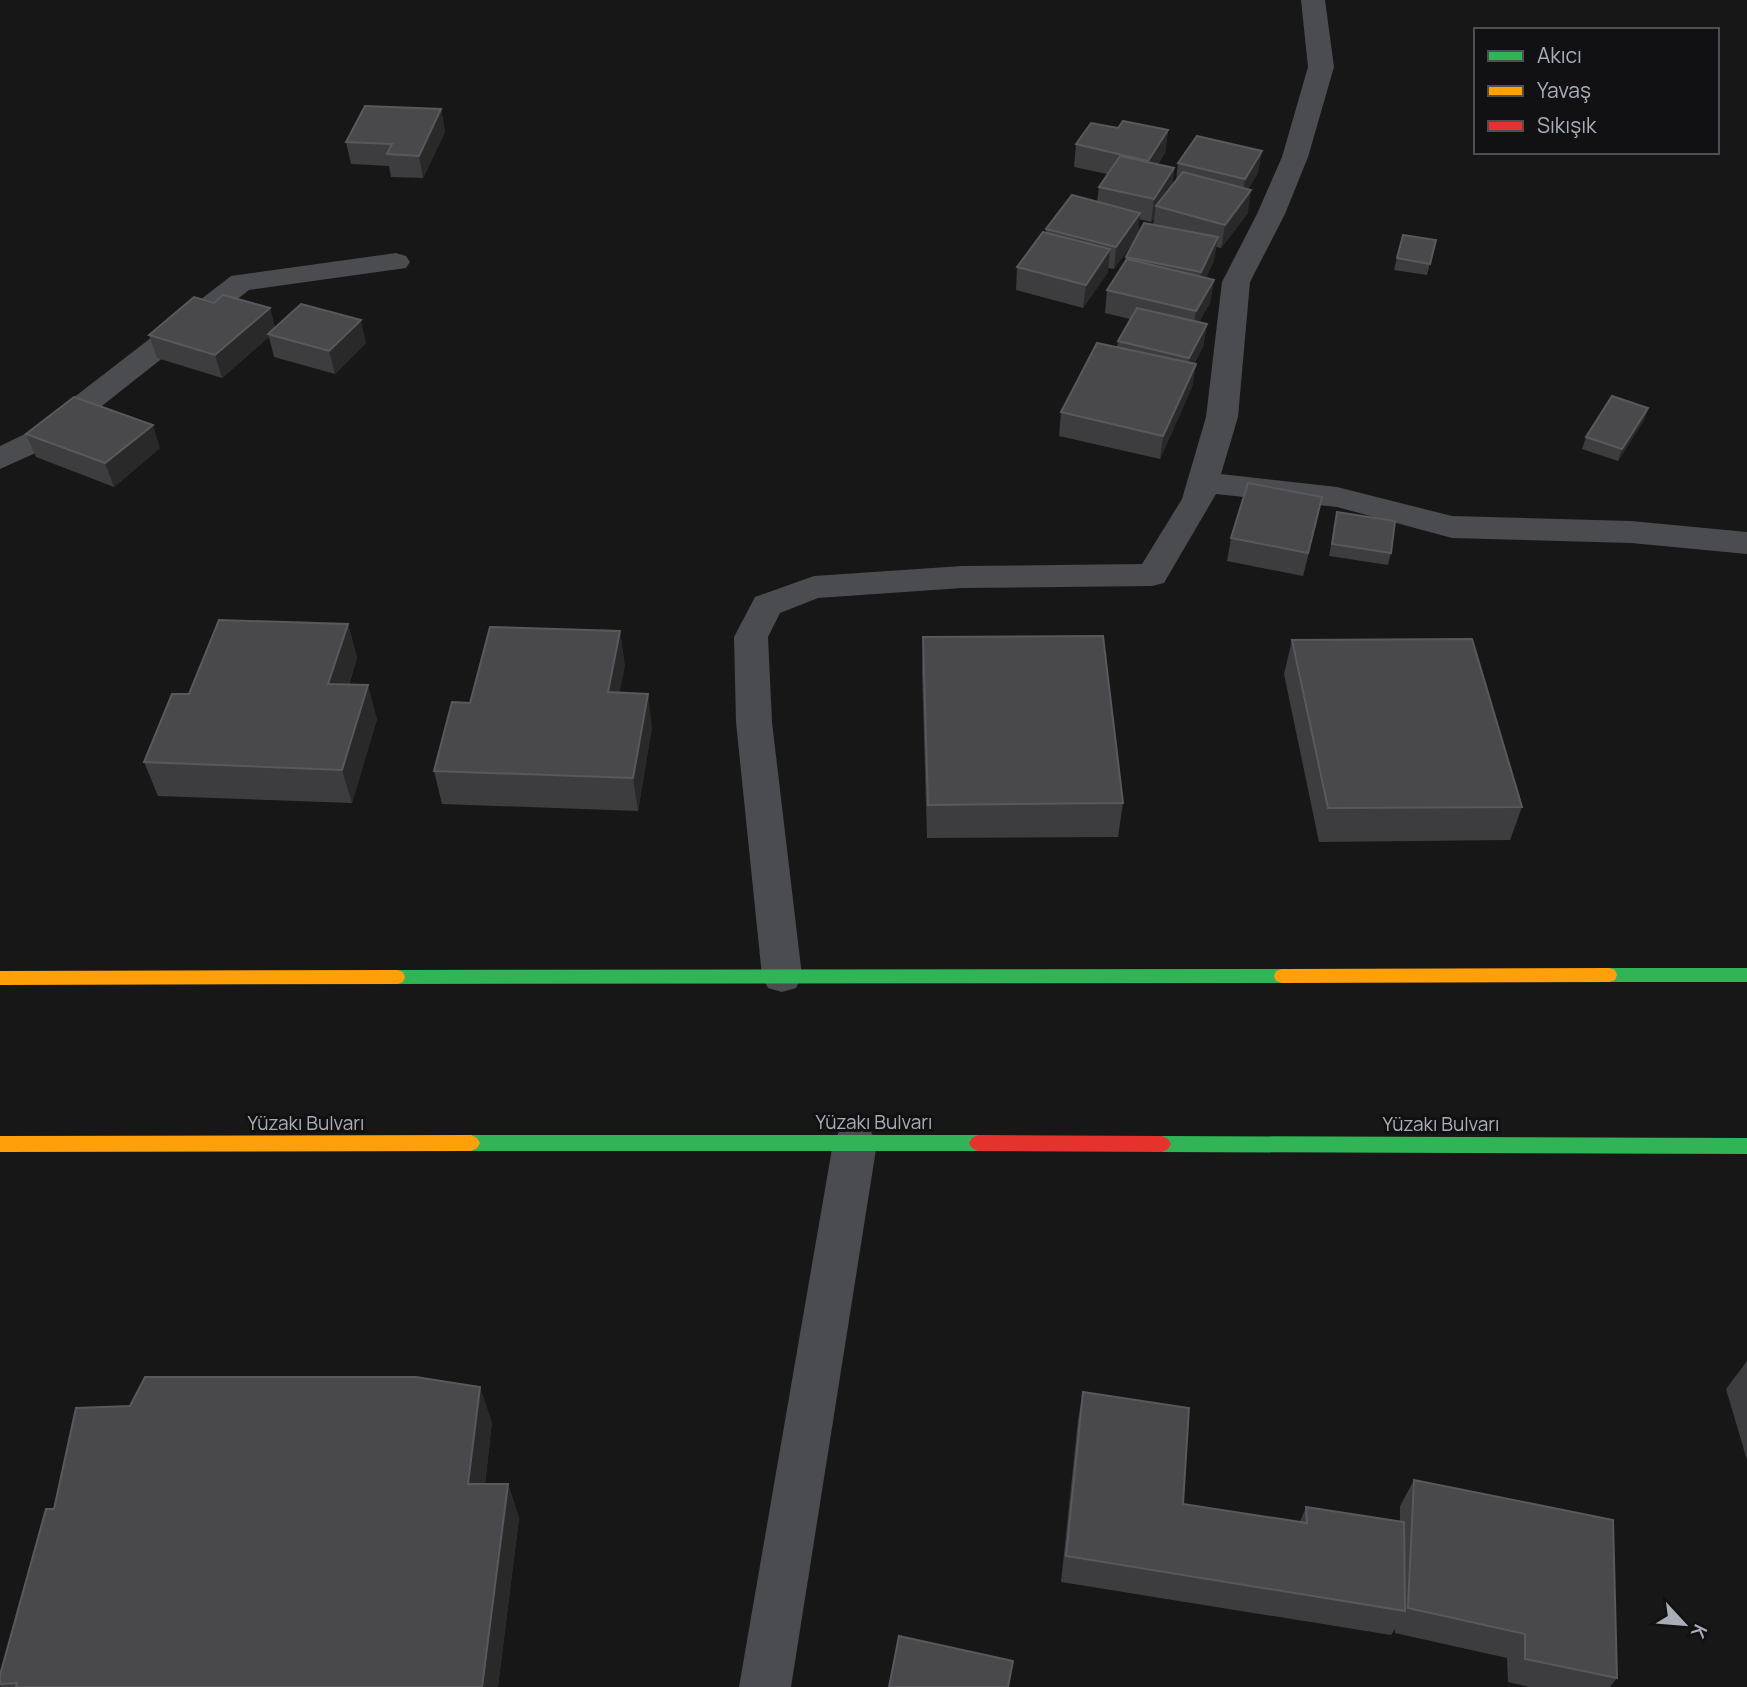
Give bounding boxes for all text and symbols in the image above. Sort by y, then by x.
legend [1474,28,1719,154]
text: Akıcı [1537,41,1582,69]
text: Yavaş [1537,76,1591,104]
text: Sıkışık [1537,111,1597,139]
street label: Yüzakı Bulvarı [815,1109,933,1135]
street label: Yüzakı Bulvarı [247,1110,365,1136]
street label: Yüzakı Bulvarı [1382,1111,1500,1137]
north arrow [1649,1589,1719,1659]
text: K [1685,1620,1714,1643]

